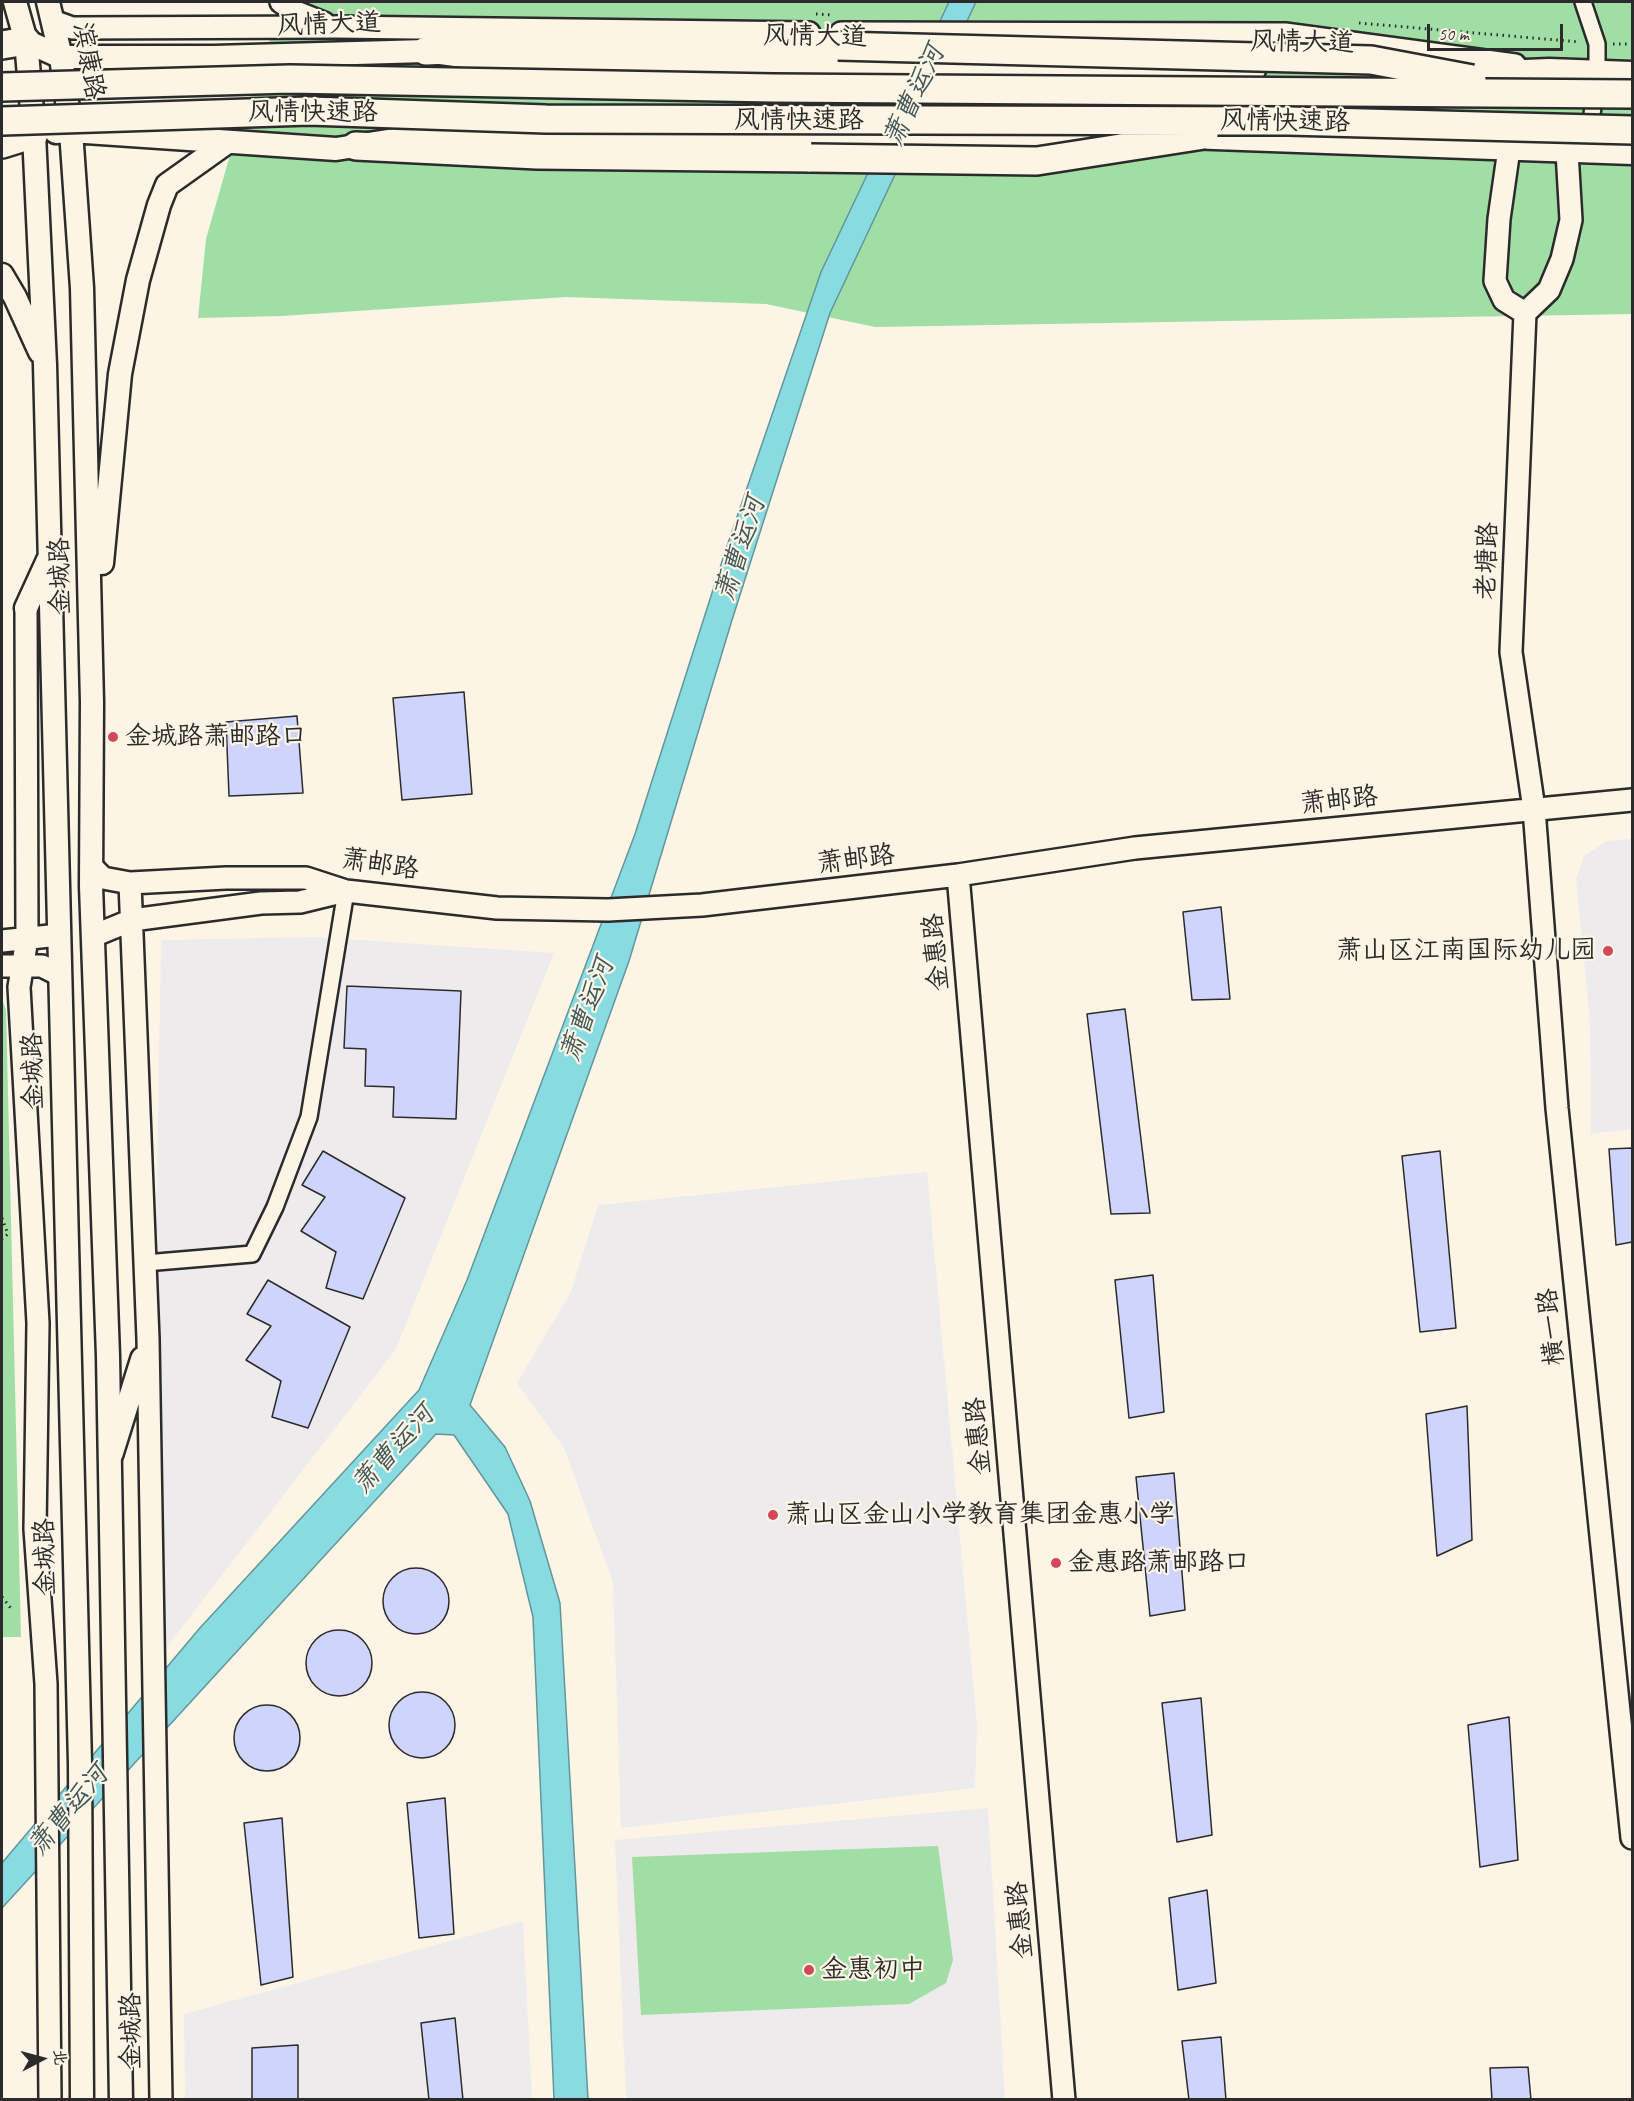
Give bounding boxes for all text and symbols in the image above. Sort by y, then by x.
street label: 风情大道 [276,8,382,42]
scale bar [1430,12,1566,50]
street label: 滨康路 [66,20,110,102]
street label: 风情大道 [763,20,867,54]
text: 50 m [1438,23,1469,45]
street label: 风情大道 [1250,26,1354,60]
water label: 萧曹运河 [877,40,953,152]
street label: 风情快速路 [248,97,378,129]
street label: 风情快速路 [734,105,864,137]
street label: 风情快速路 [1220,105,1350,139]
water label: 萧曹运河 [709,493,773,605]
street label: 老塘路 [1471,521,1505,601]
street label: 金城路 [45,537,77,615]
place label: 金城路萧邮路口 [125,721,307,753]
marker: 金城路萧邮路口 [106,730,120,744]
street label: 萧邮路 [1299,781,1379,821]
street label: 萧邮路 [815,840,897,880]
street label: 萧邮路 [339,843,421,887]
street label: 金惠路 [918,912,956,992]
place label: 萧山区江南国际幼儿园 [1336,935,1596,967]
marker: 萧山区江南国际幼儿园 [1601,944,1615,958]
water label: 萧曹运河 [554,954,622,1066]
street label: 金城路 [18,1032,50,1110]
street label: 横一路 [1532,1287,1572,1367]
street label: 金惠路 [960,1396,998,1476]
water label: 萧曹运河 [346,1399,442,1501]
place label: 萧山区金山小学教育集团金惠小学 [785,1499,1175,1531]
marker: 萧山区金山小学教育集团金惠小学 [766,1508,780,1522]
street label: 金城路 [30,1518,62,1596]
place label: 金惠路萧邮路口 [1068,1547,1250,1579]
marker: 金惠路萧邮路口 [1049,1556,1063,1570]
water label: 萧曹运河 [22,1759,116,1863]
street label: 金惠路 [1002,1880,1040,1960]
place label: 金惠初中 [821,1954,925,1986]
marker: 金惠初中 [802,1963,816,1977]
street label: 金城路 [116,1992,148,2070]
north arrow [12,2029,72,2089]
text: 北 [49,2048,71,2066]

